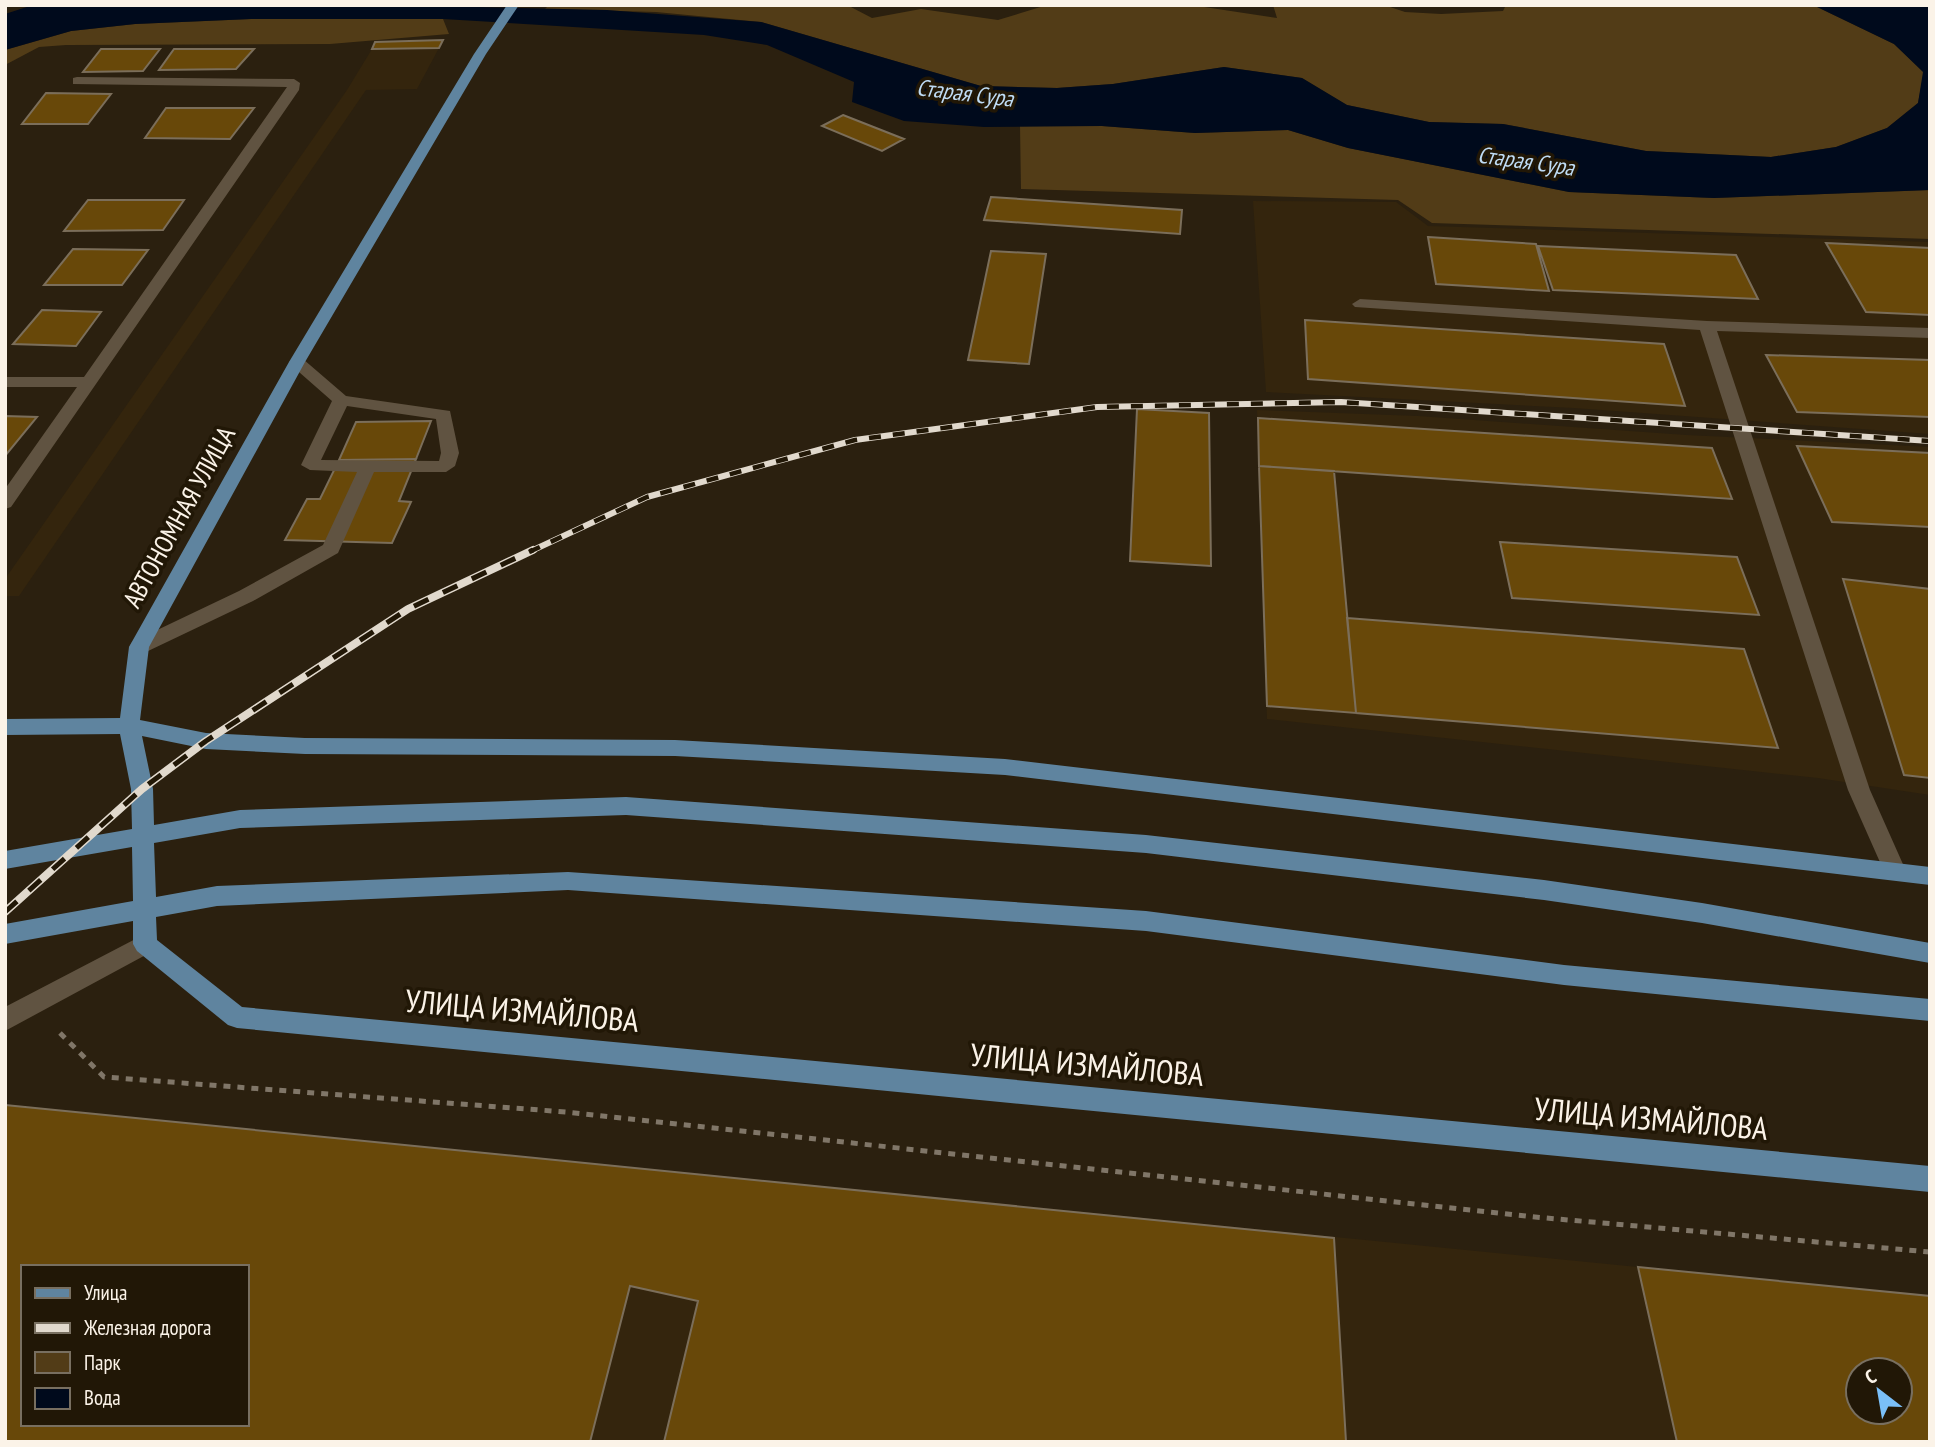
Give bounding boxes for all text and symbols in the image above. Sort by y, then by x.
water label: Старая Сура [915,72,1017,113]
water label: Старая Сура [1476,139,1578,182]
street label: АВТОНОМНАЯ УЛИЦА [115,420,242,613]
street label: УЛИЦА ИЗМАЙЛОВА [404,979,641,1041]
street label: УЛИЦА ИЗМАЙЛОВА [969,1033,1206,1095]
street label: УЛИЦА ИЗМАЙЛОВА [1533,1087,1770,1149]
legend [21,1265,248,1426]
text: Улица [84,1279,127,1306]
text: Железная дорога [83,1314,211,1341]
text: Парк [84,1349,121,1376]
north arrow [1844,1356,1914,1426]
text: С [1860,1364,1880,1389]
text: Вода [84,1384,121,1411]

